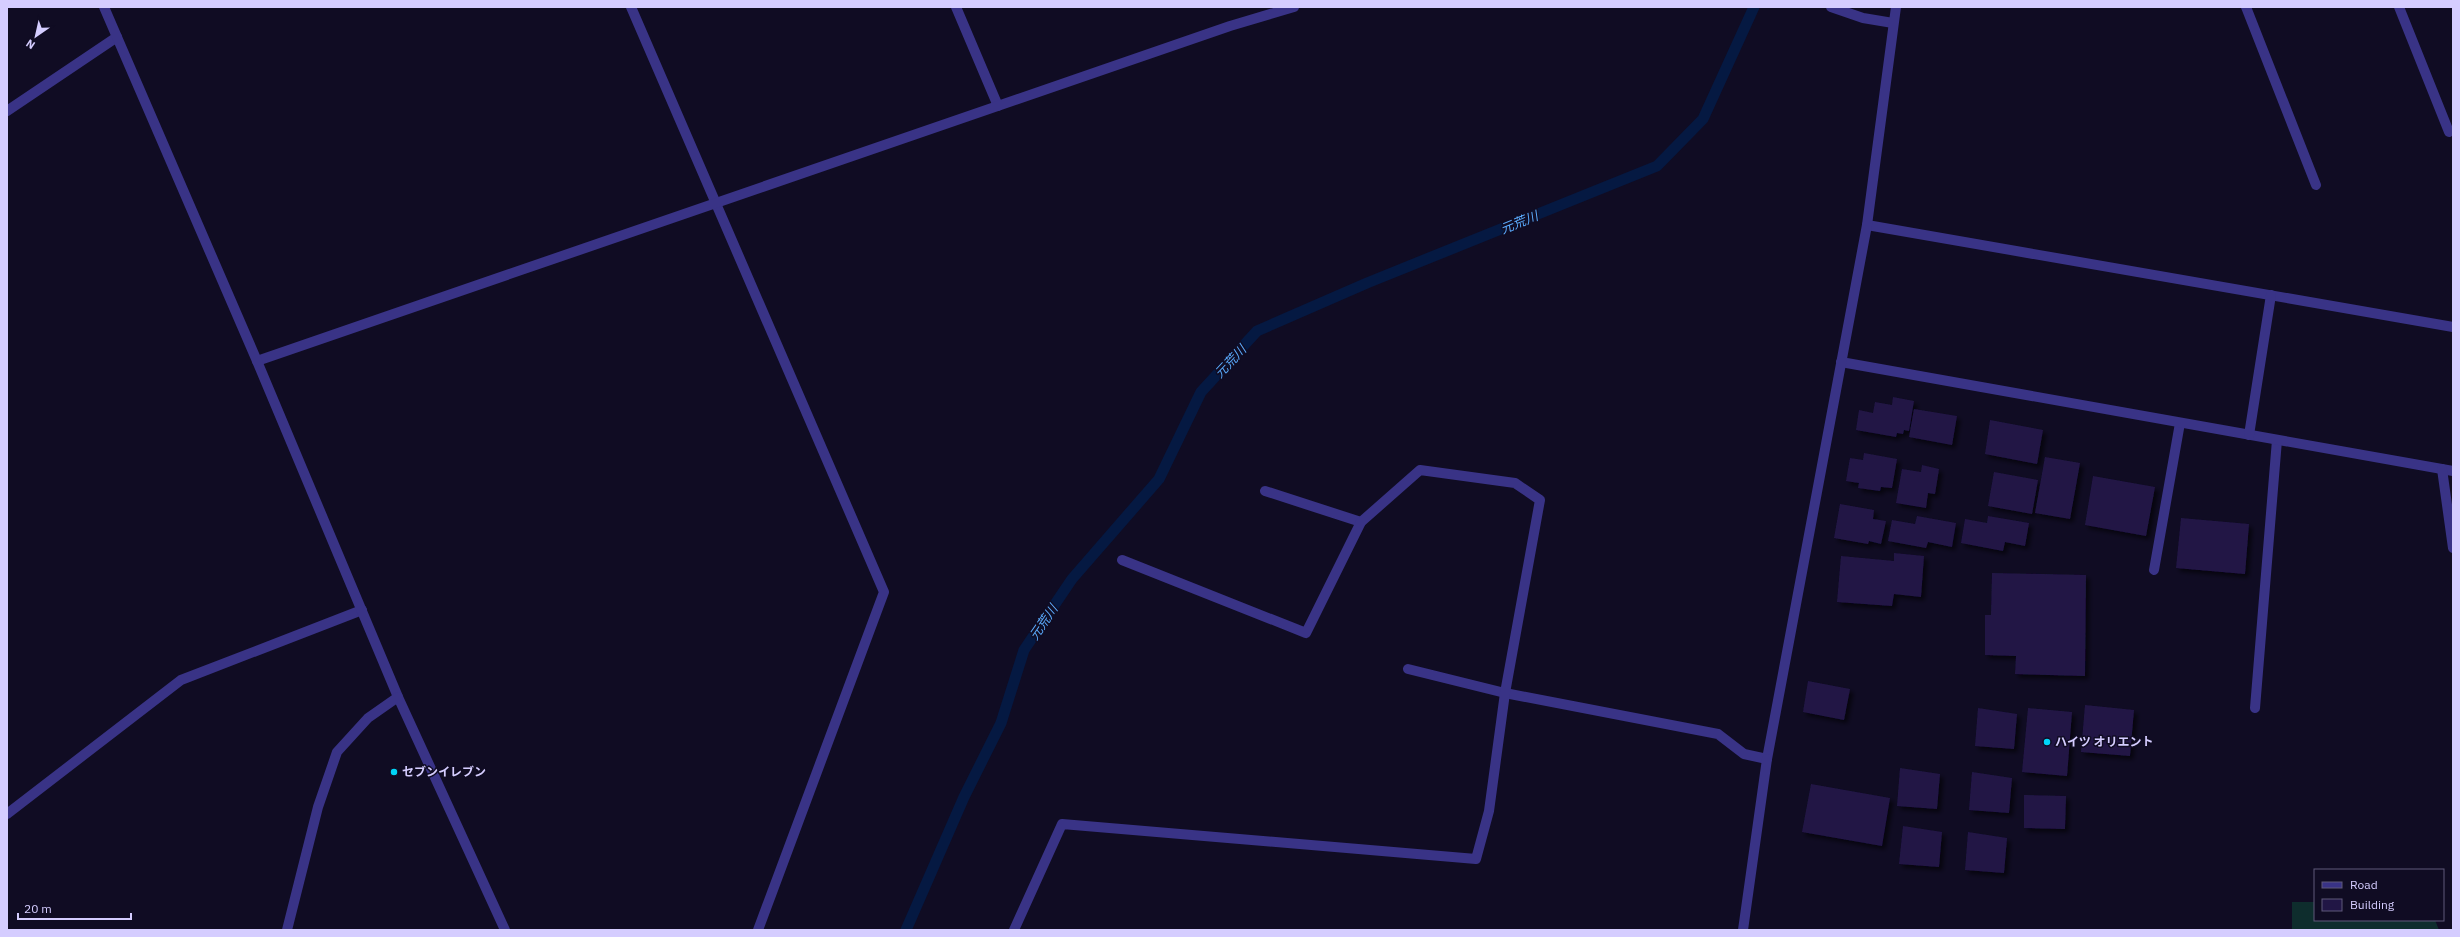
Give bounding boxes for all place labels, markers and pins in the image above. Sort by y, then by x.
place label: ハイツ オリエント [2055,734,2154,749]
marker: ハイツ オリエント [2042,737,2052,747]
place label: セブンイレブン [402,764,486,779]
marker: セブンイレブン [389,767,399,777]

